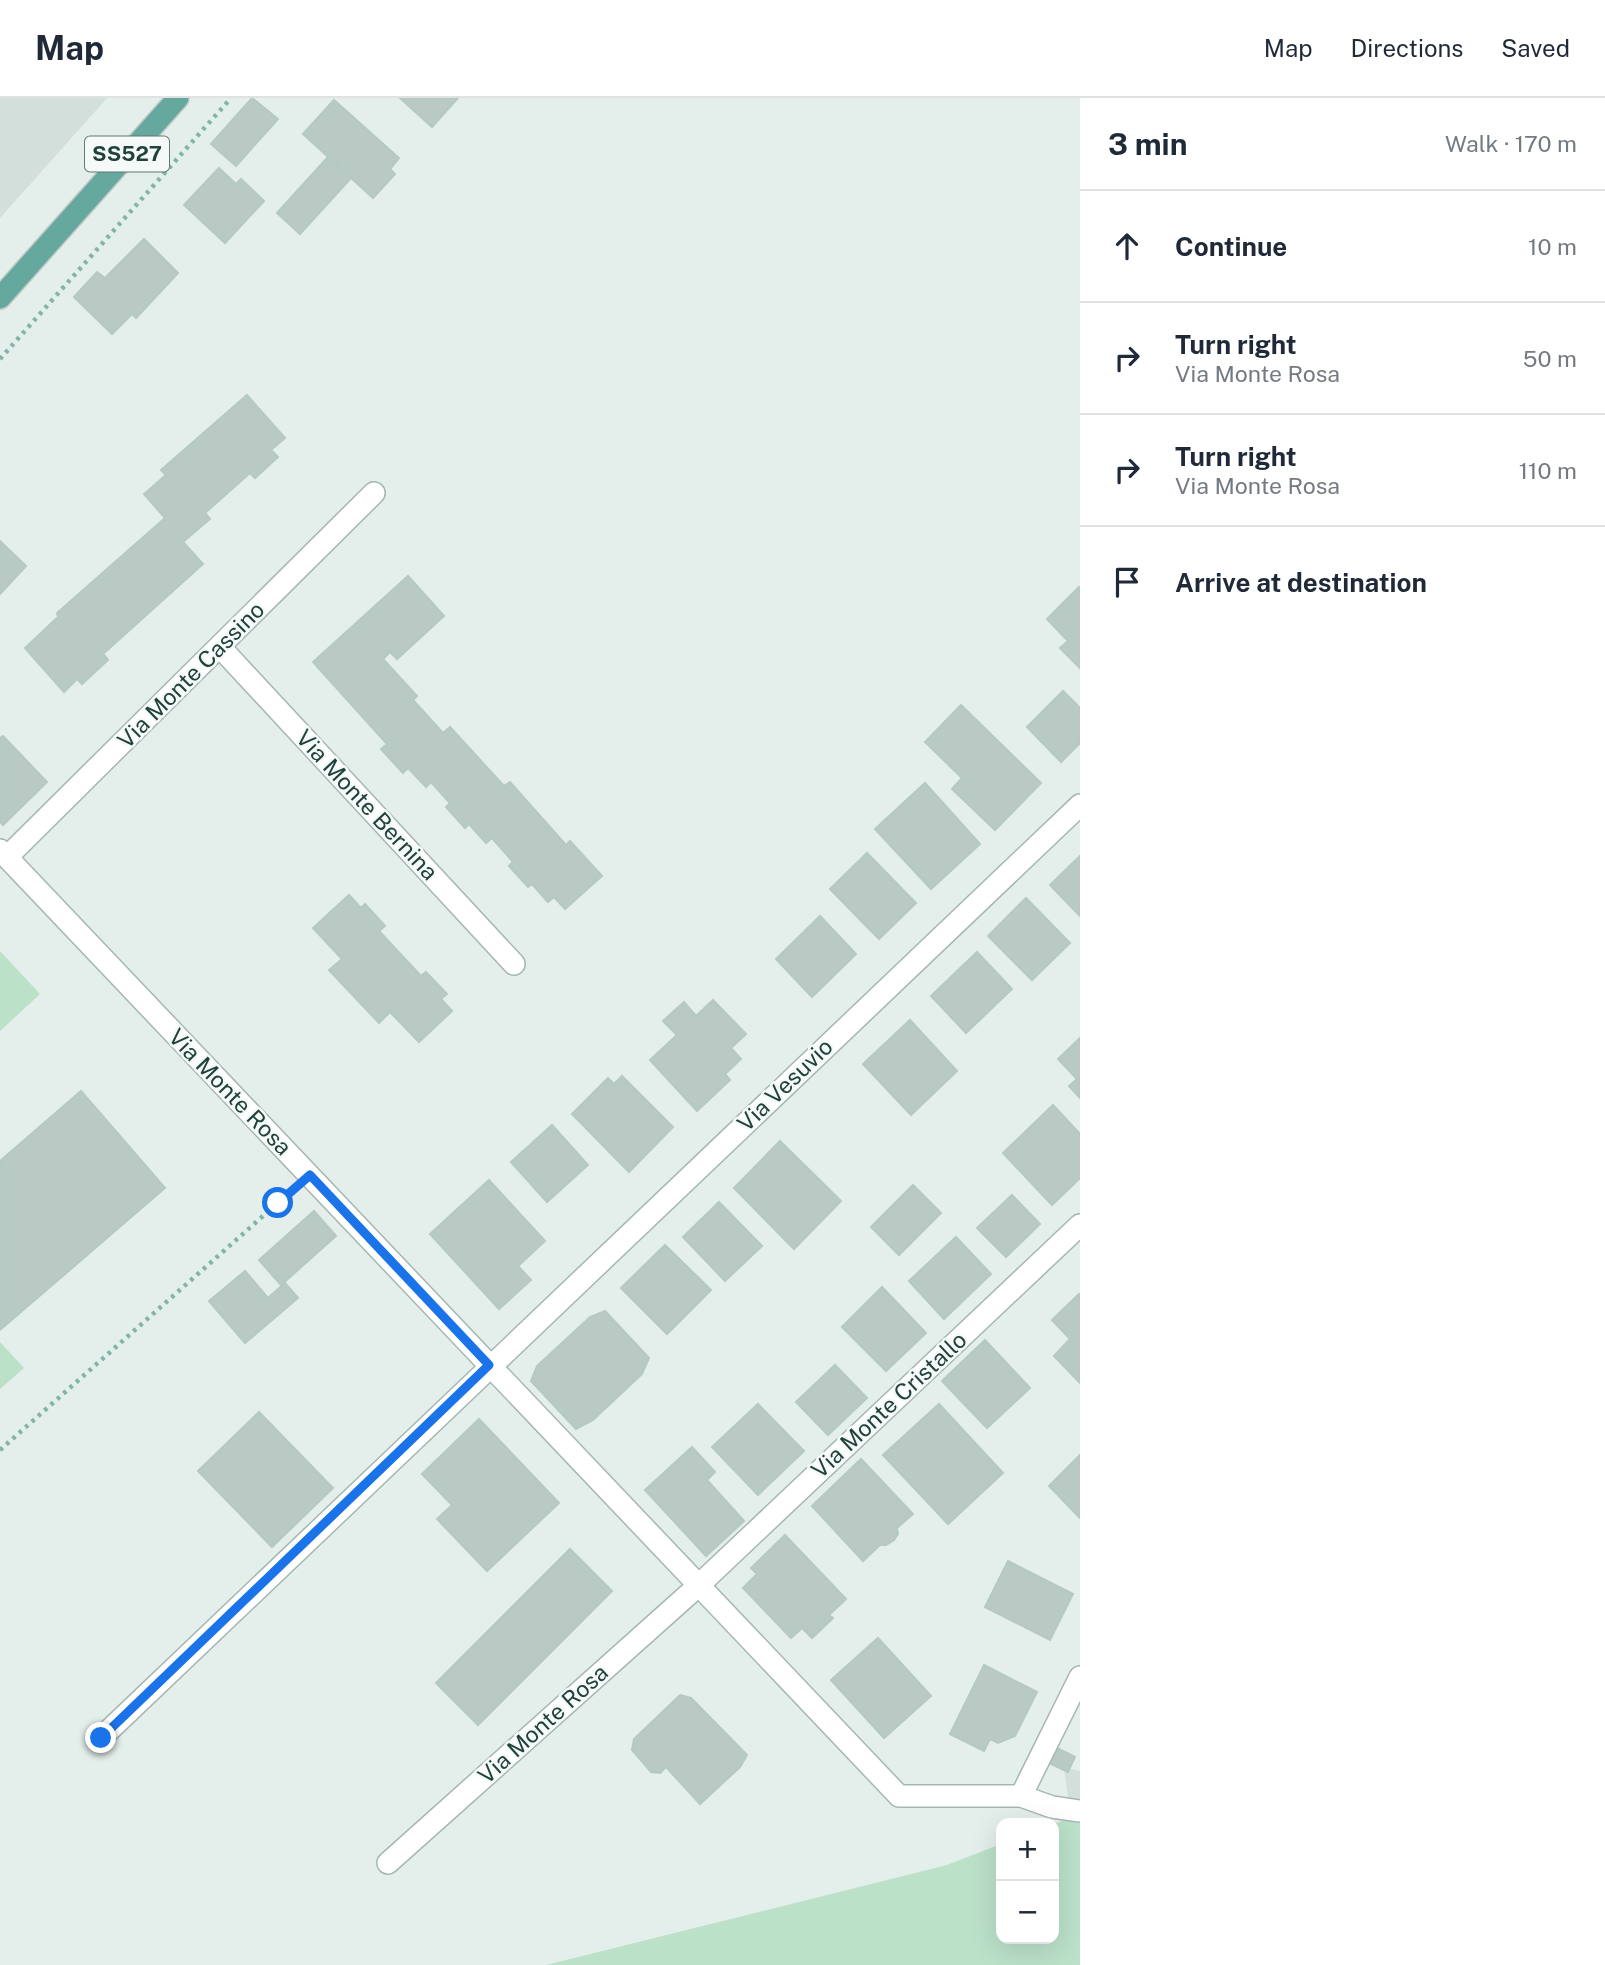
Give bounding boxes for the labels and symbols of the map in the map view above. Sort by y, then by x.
road number: SS527 [85,136,169,172]
street label: Via Monte Cassino [112,596,270,754]
street label: Via Monte Bernina [291,724,444,885]
street label: Via Monte Rosa [163,1023,297,1160]
street label: Via Vesuvio [732,1033,838,1137]
route start [262,1187,293,1218]
street label: Via Monte Cristallo [806,1326,972,1483]
street label: Via Monte Rosa [472,1658,613,1789]
route end [85,1722,116,1753]

